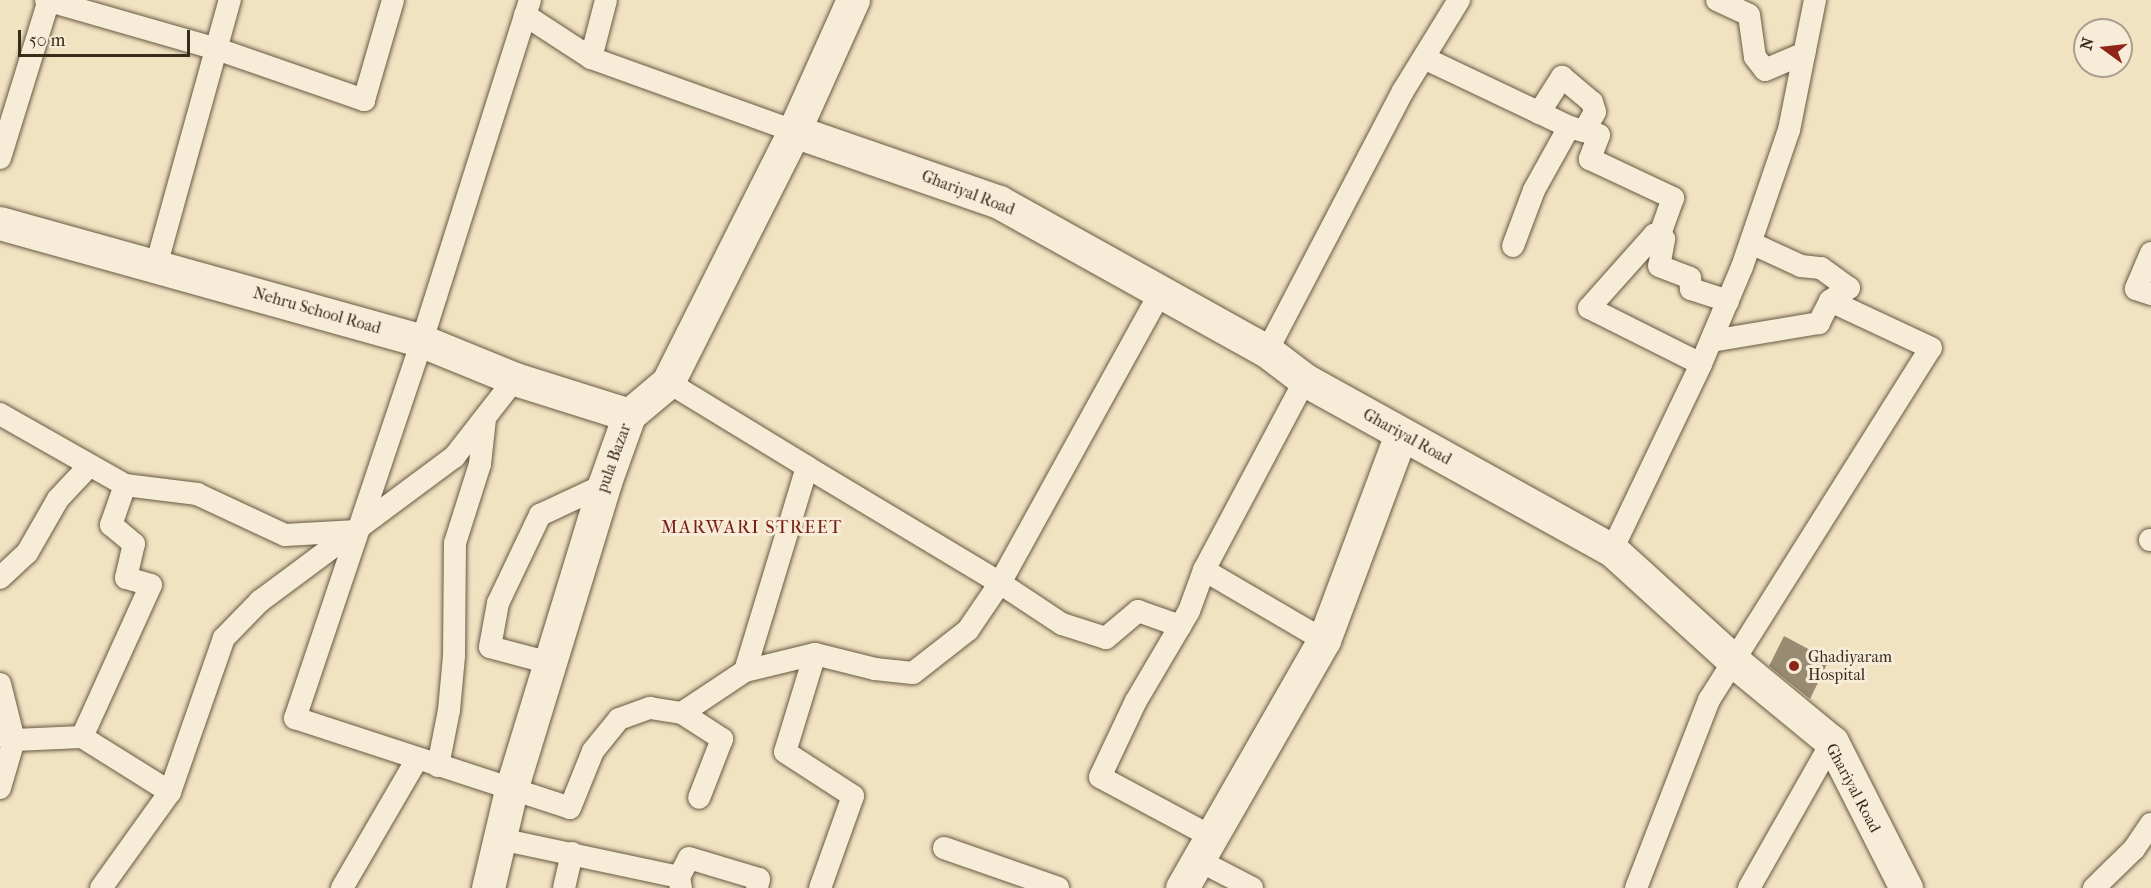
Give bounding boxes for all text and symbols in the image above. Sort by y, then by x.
scale bar [21,18,194,56]
north arrow [2073,18,2133,78]
text: 50 m [29,30,65,51]
text: N [2076,35,2098,52]
street label: Ghariyal Road [919,166,1017,220]
street label: Nehru School Road [251,284,383,338]
street label: Ghariyal Road [1359,405,1455,469]
street label: pula Bazar [593,421,635,495]
district label: MARWARI STREET [661,517,843,539]
place label: Ghadiyaram Hospital [1808,647,1892,685]
marker: Ghadiyaram Hospital [1785,657,1803,675]
street label: Ghariyal Road [1821,740,1885,836]

